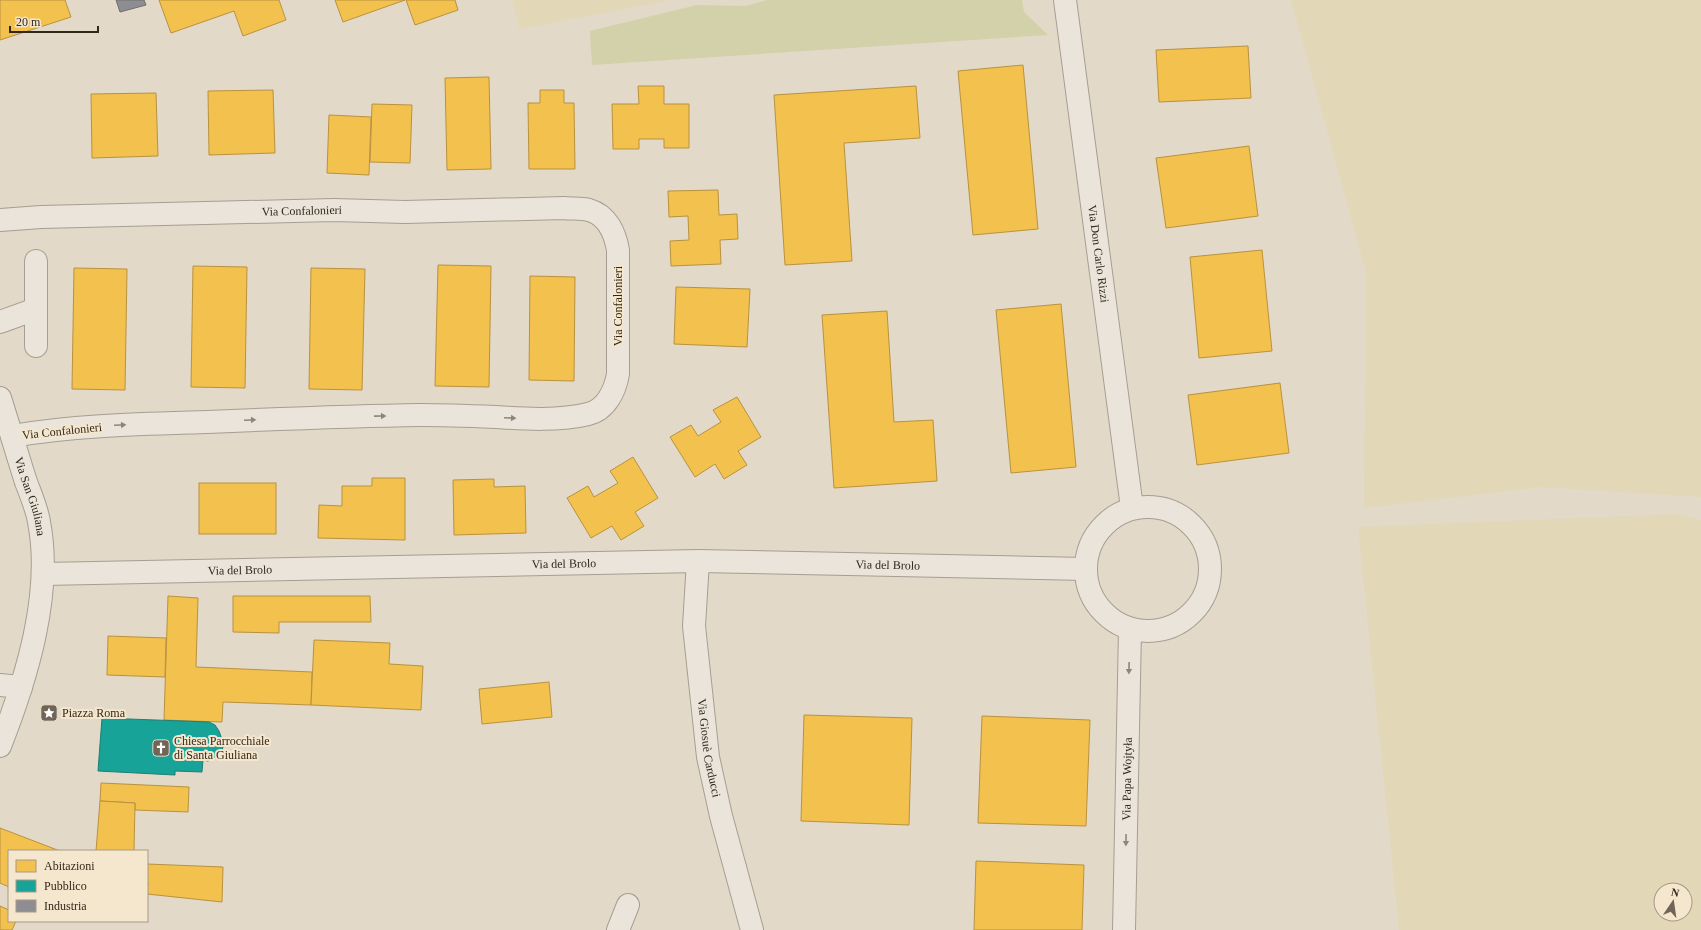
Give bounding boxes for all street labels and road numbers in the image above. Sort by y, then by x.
street label: Via Confalonieri [261,203,343,219]
street label: Via Don Carlo Rizzi [1085,204,1112,304]
street label: Via Confalonieri [611,265,625,346]
street label: Via Confalonieri [21,420,103,442]
street label: Via San Giuliana [12,455,48,537]
street label: Via del Brolo [531,556,596,571]
street label: Via del Brolo [855,557,920,573]
street label: Via del Brolo [208,562,272,578]
street label: Via Giosuè Carducci [695,698,724,799]
street label: Via Papa Wojtyła [1119,736,1135,821]

